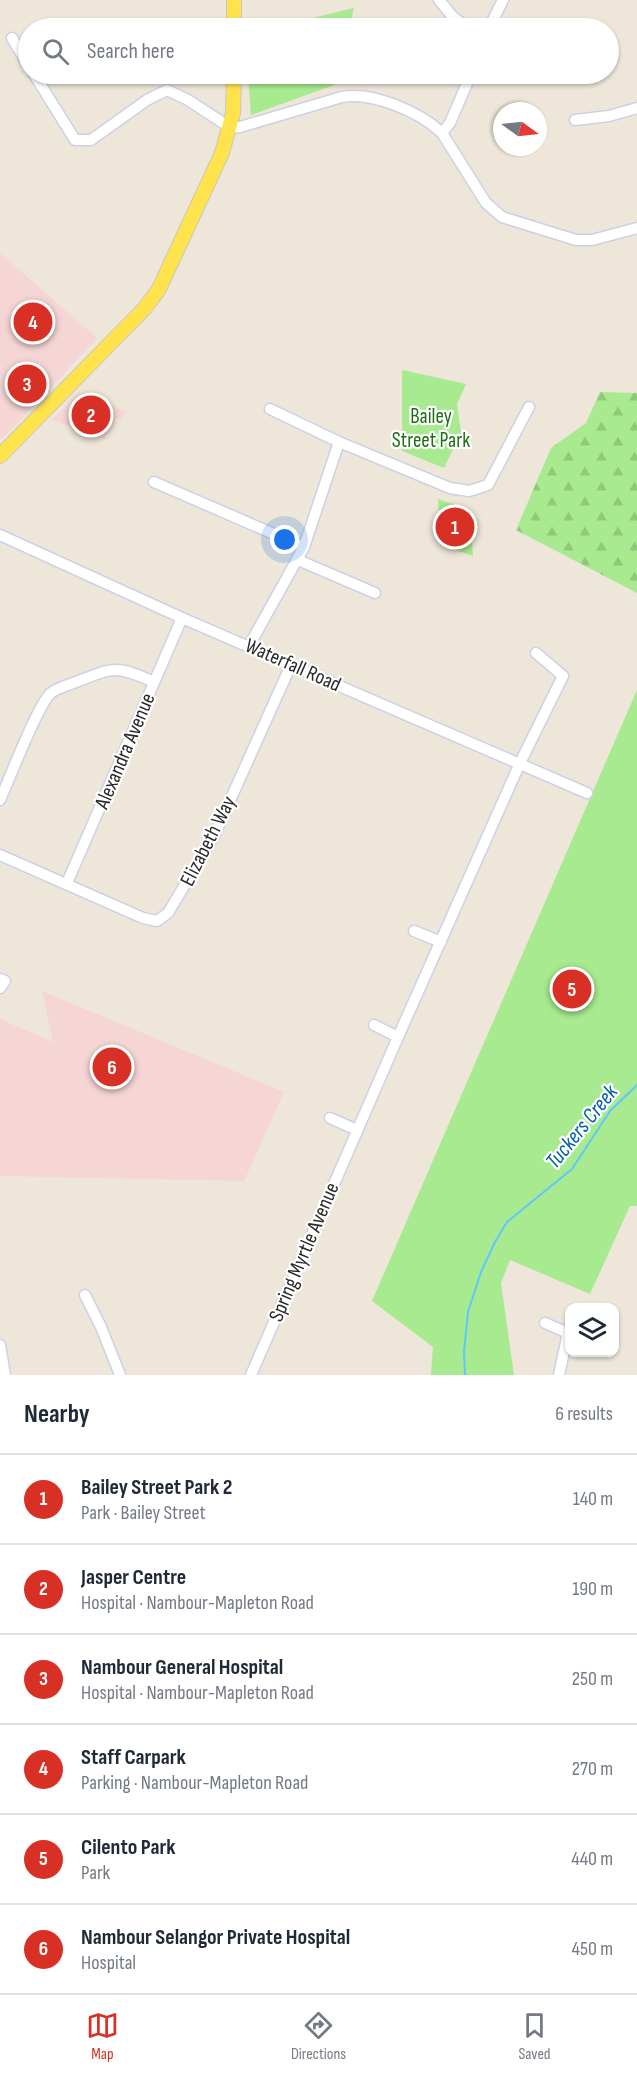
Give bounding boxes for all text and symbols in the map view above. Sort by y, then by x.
search box [18,18,619,84]
icon: search [39,35,72,68]
text: Search here [87,38,174,65]
north arrow [493,102,547,156]
pin: 4 [14,300,52,344]
pin: 3 [8,362,46,406]
pin: 2 [72,392,110,438]
park label: Bailey Street Park [392,404,470,453]
pin: 1 [436,504,474,550]
your location [270,525,299,554]
street label: Waterfall Road [241,633,345,697]
street label: Alexandra Avenue [89,689,161,814]
street label: Elizabeth Way [175,792,241,890]
pin: 5 [552,966,592,1012]
pin: 6 [92,1044,132,1090]
water label: Tuckers Creek [540,1079,624,1174]
street label: Spring Myrtle Avenue [263,1179,345,1325]
map controls [565,1303,619,1357]
button: layers [565,1303,619,1357]
text: Nearby [24,1399,90,1430]
text: 6 results [555,1402,613,1426]
text: Bailey Street Park 2 [81,1474,232,1501]
text: 1 [40,1487,47,1511]
text: 140 m [573,1487,613,1511]
text: Park · Bailey Street [81,1501,206,1525]
text: Jasper Centre [81,1564,186,1591]
text: 2 [39,1577,48,1601]
text: 190 m [572,1577,613,1601]
text: Hospital · Nambour-Mapleton Road [81,1591,314,1615]
text: Nambour General Hospital [81,1654,283,1681]
text: 3 [39,1667,48,1691]
text: 250 m [572,1667,613,1691]
text: Hospital · Nambour-Mapleton Road [81,1681,314,1705]
text: Staff Carpark [81,1744,186,1771]
text: 4 [39,1757,48,1781]
text: 270 m [572,1757,613,1781]
text: Parking · Nambour-Mapleton Road [81,1771,308,1795]
text: Cilento Park [81,1834,175,1861]
text: 5 [39,1847,48,1871]
text: 440 m [571,1847,613,1871]
text: Park [81,1861,110,1885]
text: Nambour Selangor Private Hospital [81,1924,350,1951]
text: 6 [39,1937,48,1961]
text: 450 m [572,1937,613,1961]
text: Hospital [81,1951,136,1975]
tab: Map [86,2009,119,2064]
tab: Directions [291,2009,346,2064]
tab: Saved [518,2009,551,2064]

